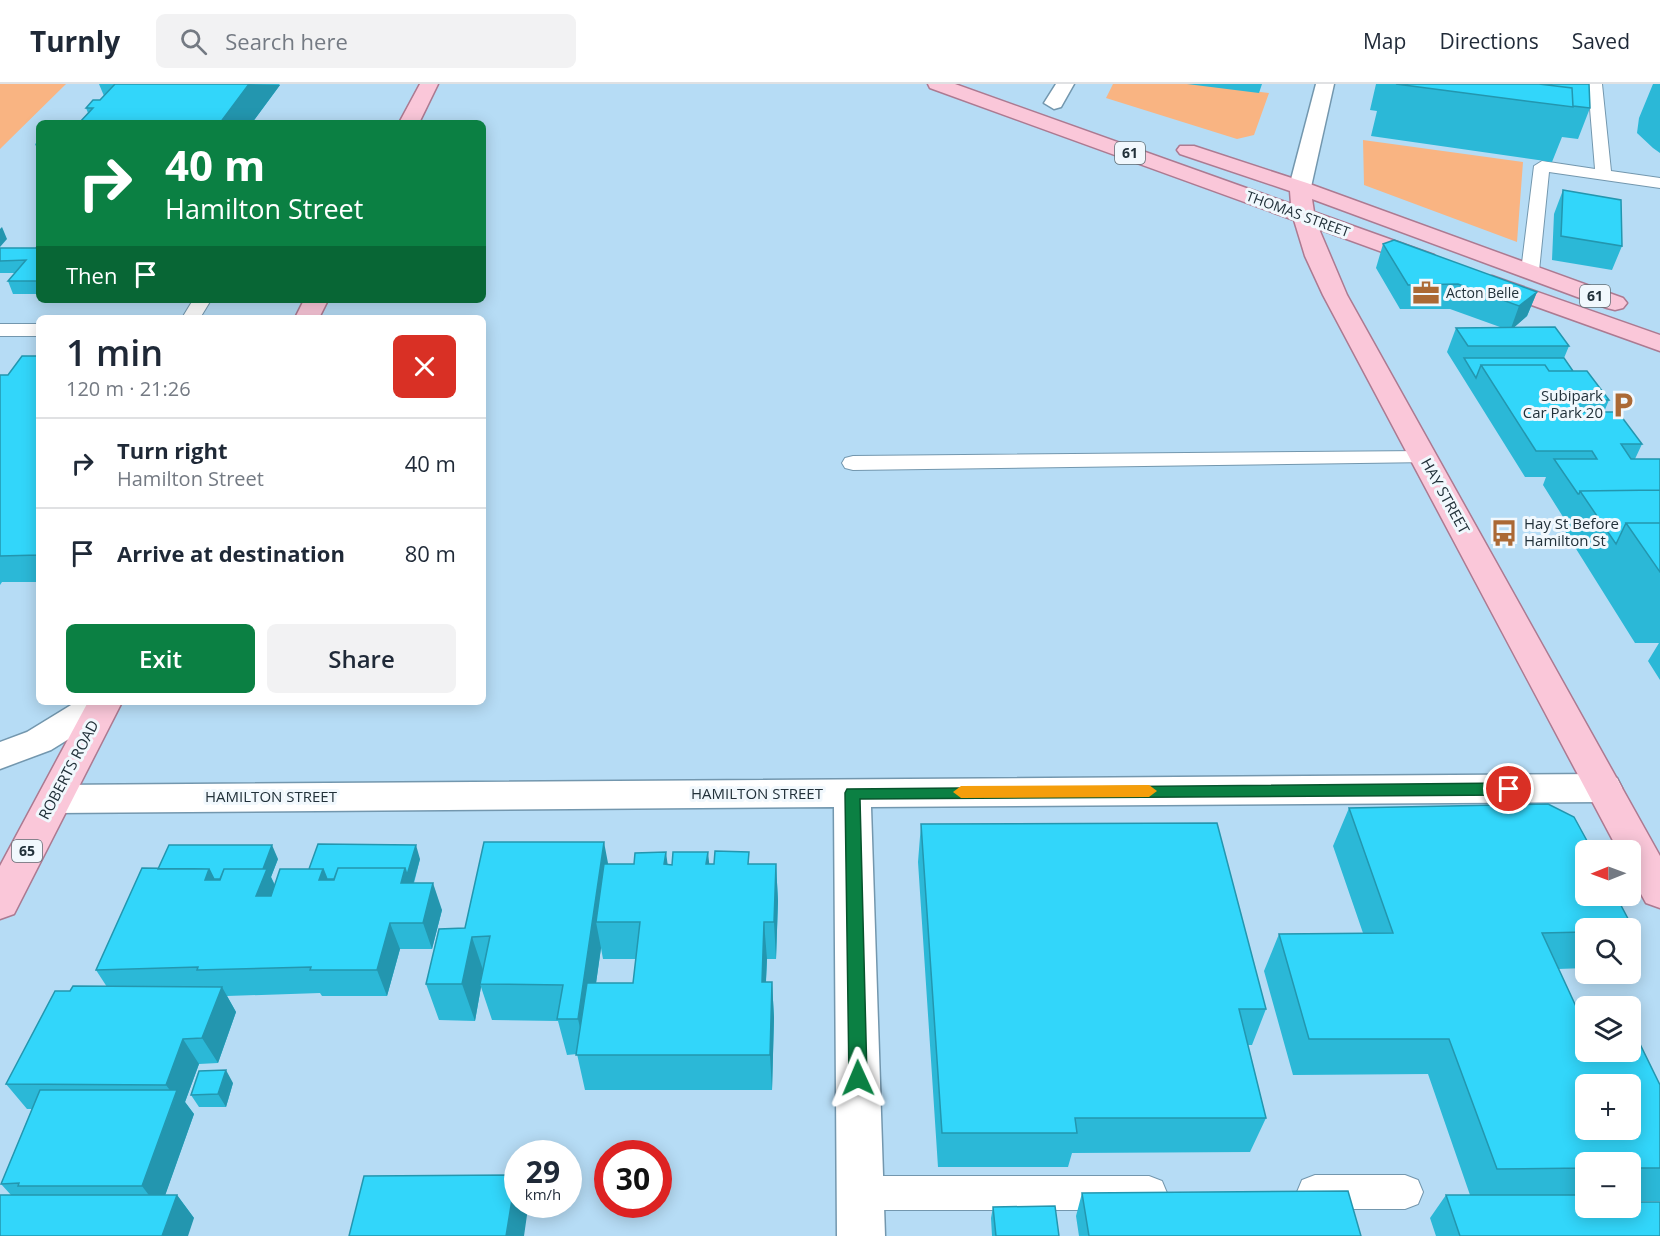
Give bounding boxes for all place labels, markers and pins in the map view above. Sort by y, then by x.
office icon: Acton Belle [1411,278,1441,308]
place label: Acton Belle [1446,283,1519,302]
place label: Subipark Car Park 20 [1523,385,1603,422]
parking icon: Subipark Car Park 20 [1608,390,1638,420]
place label: Hay St Before Hamilton St [1524,513,1619,550]
bus stop icon: Hay St Before Hamilton St [1489,518,1519,548]
pin [1483,763,1534,814]

